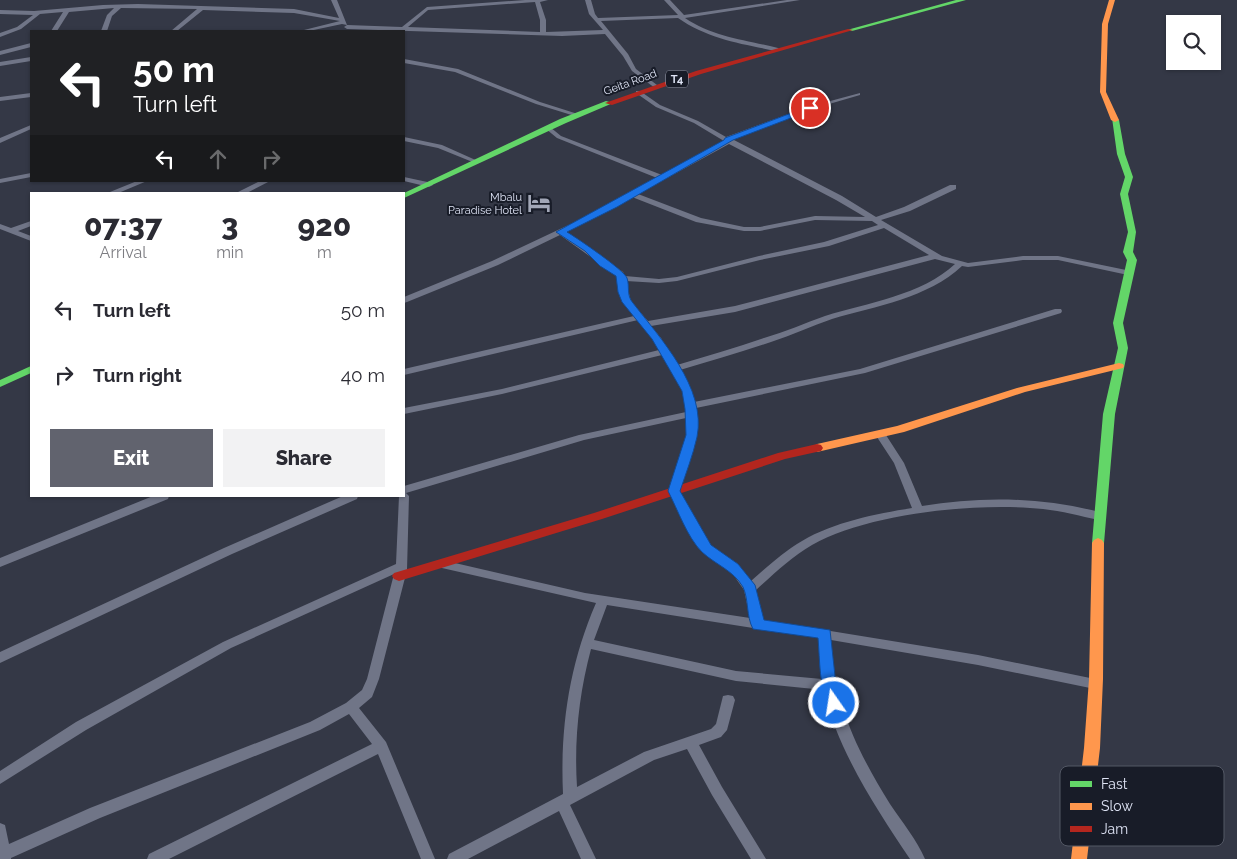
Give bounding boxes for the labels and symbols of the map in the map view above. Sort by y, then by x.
street label: Geita Road [602,67,659,98]
road number: T4 [666,70,688,88]
pin [789,87,831,129]
hotel icon: Mbalu Paradise Hotel [526,190,552,216]
place label: Mbalu Paradise Hotel [448,191,522,217]
position arrow [807,676,859,728]
legend [1060,766,1224,846]
text: Fast [1101,776,1128,792]
text: Slow [1101,798,1133,814]
text: Jam [1101,821,1128,837]

